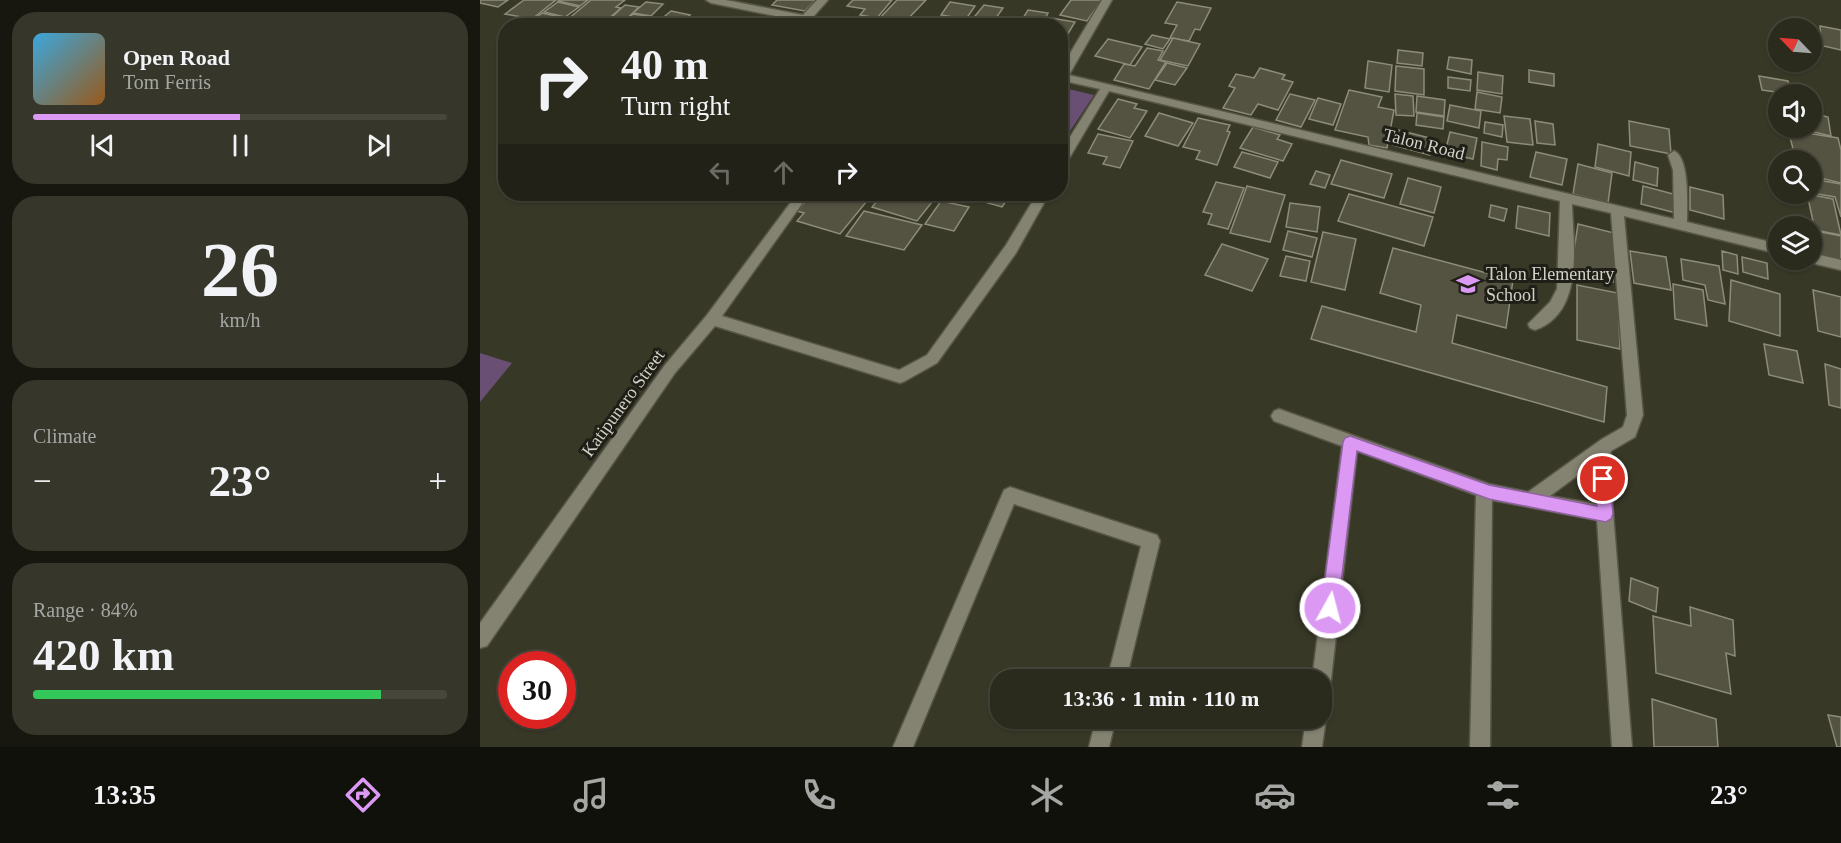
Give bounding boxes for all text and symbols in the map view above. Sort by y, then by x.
north arrow [1768,18,1822,72]
map controls [1768,18,1822,270]
icon: right [522,42,600,120]
text: 40 m [621,42,709,88]
text: Open Road [123,45,230,70]
text: Tom Ferris [123,71,211,93]
button: sound [1768,84,1822,138]
text: Turn right [621,91,730,121]
street label: Talon Road [1381,124,1467,164]
icon: previous [86,129,119,162]
icon: pause [224,129,257,162]
icon: next [362,129,395,162]
button: search [1768,150,1822,204]
icon: left [704,156,737,189]
icon: ahead [767,156,800,189]
icon: right [830,156,863,189]
button: layers [1768,216,1822,270]
text: 26 [201,226,279,313]
place label: Talon Elementary School [1486,264,1614,305]
school or university icon: Talon Elementary School [1455,271,1481,297]
text: km/h [219,309,261,331]
street label: Katipunero Street [577,346,669,460]
text: Climate [33,425,96,447]
pin [1577,453,1628,504]
text: 23° [209,456,272,506]
icon: arrive [1586,462,1619,495]
text: − [33,463,52,499]
text: + [428,463,447,499]
position arrow [1298,576,1362,640]
text: Range · 84% [33,599,137,621]
text: 420 km [33,630,174,680]
speed limit sign: 30 [498,651,576,729]
text: 13:36 · 1 min · 110 m [1063,686,1259,711]
icon: directions [342,774,384,816]
icon: music [570,774,612,816]
icon: phone [798,774,840,816]
icon: climate [1026,774,1068,816]
icon: car [1254,774,1296,816]
icon: filters [1482,774,1524,816]
text: 13:35 [93,780,156,810]
text: 23° [1710,780,1748,810]

